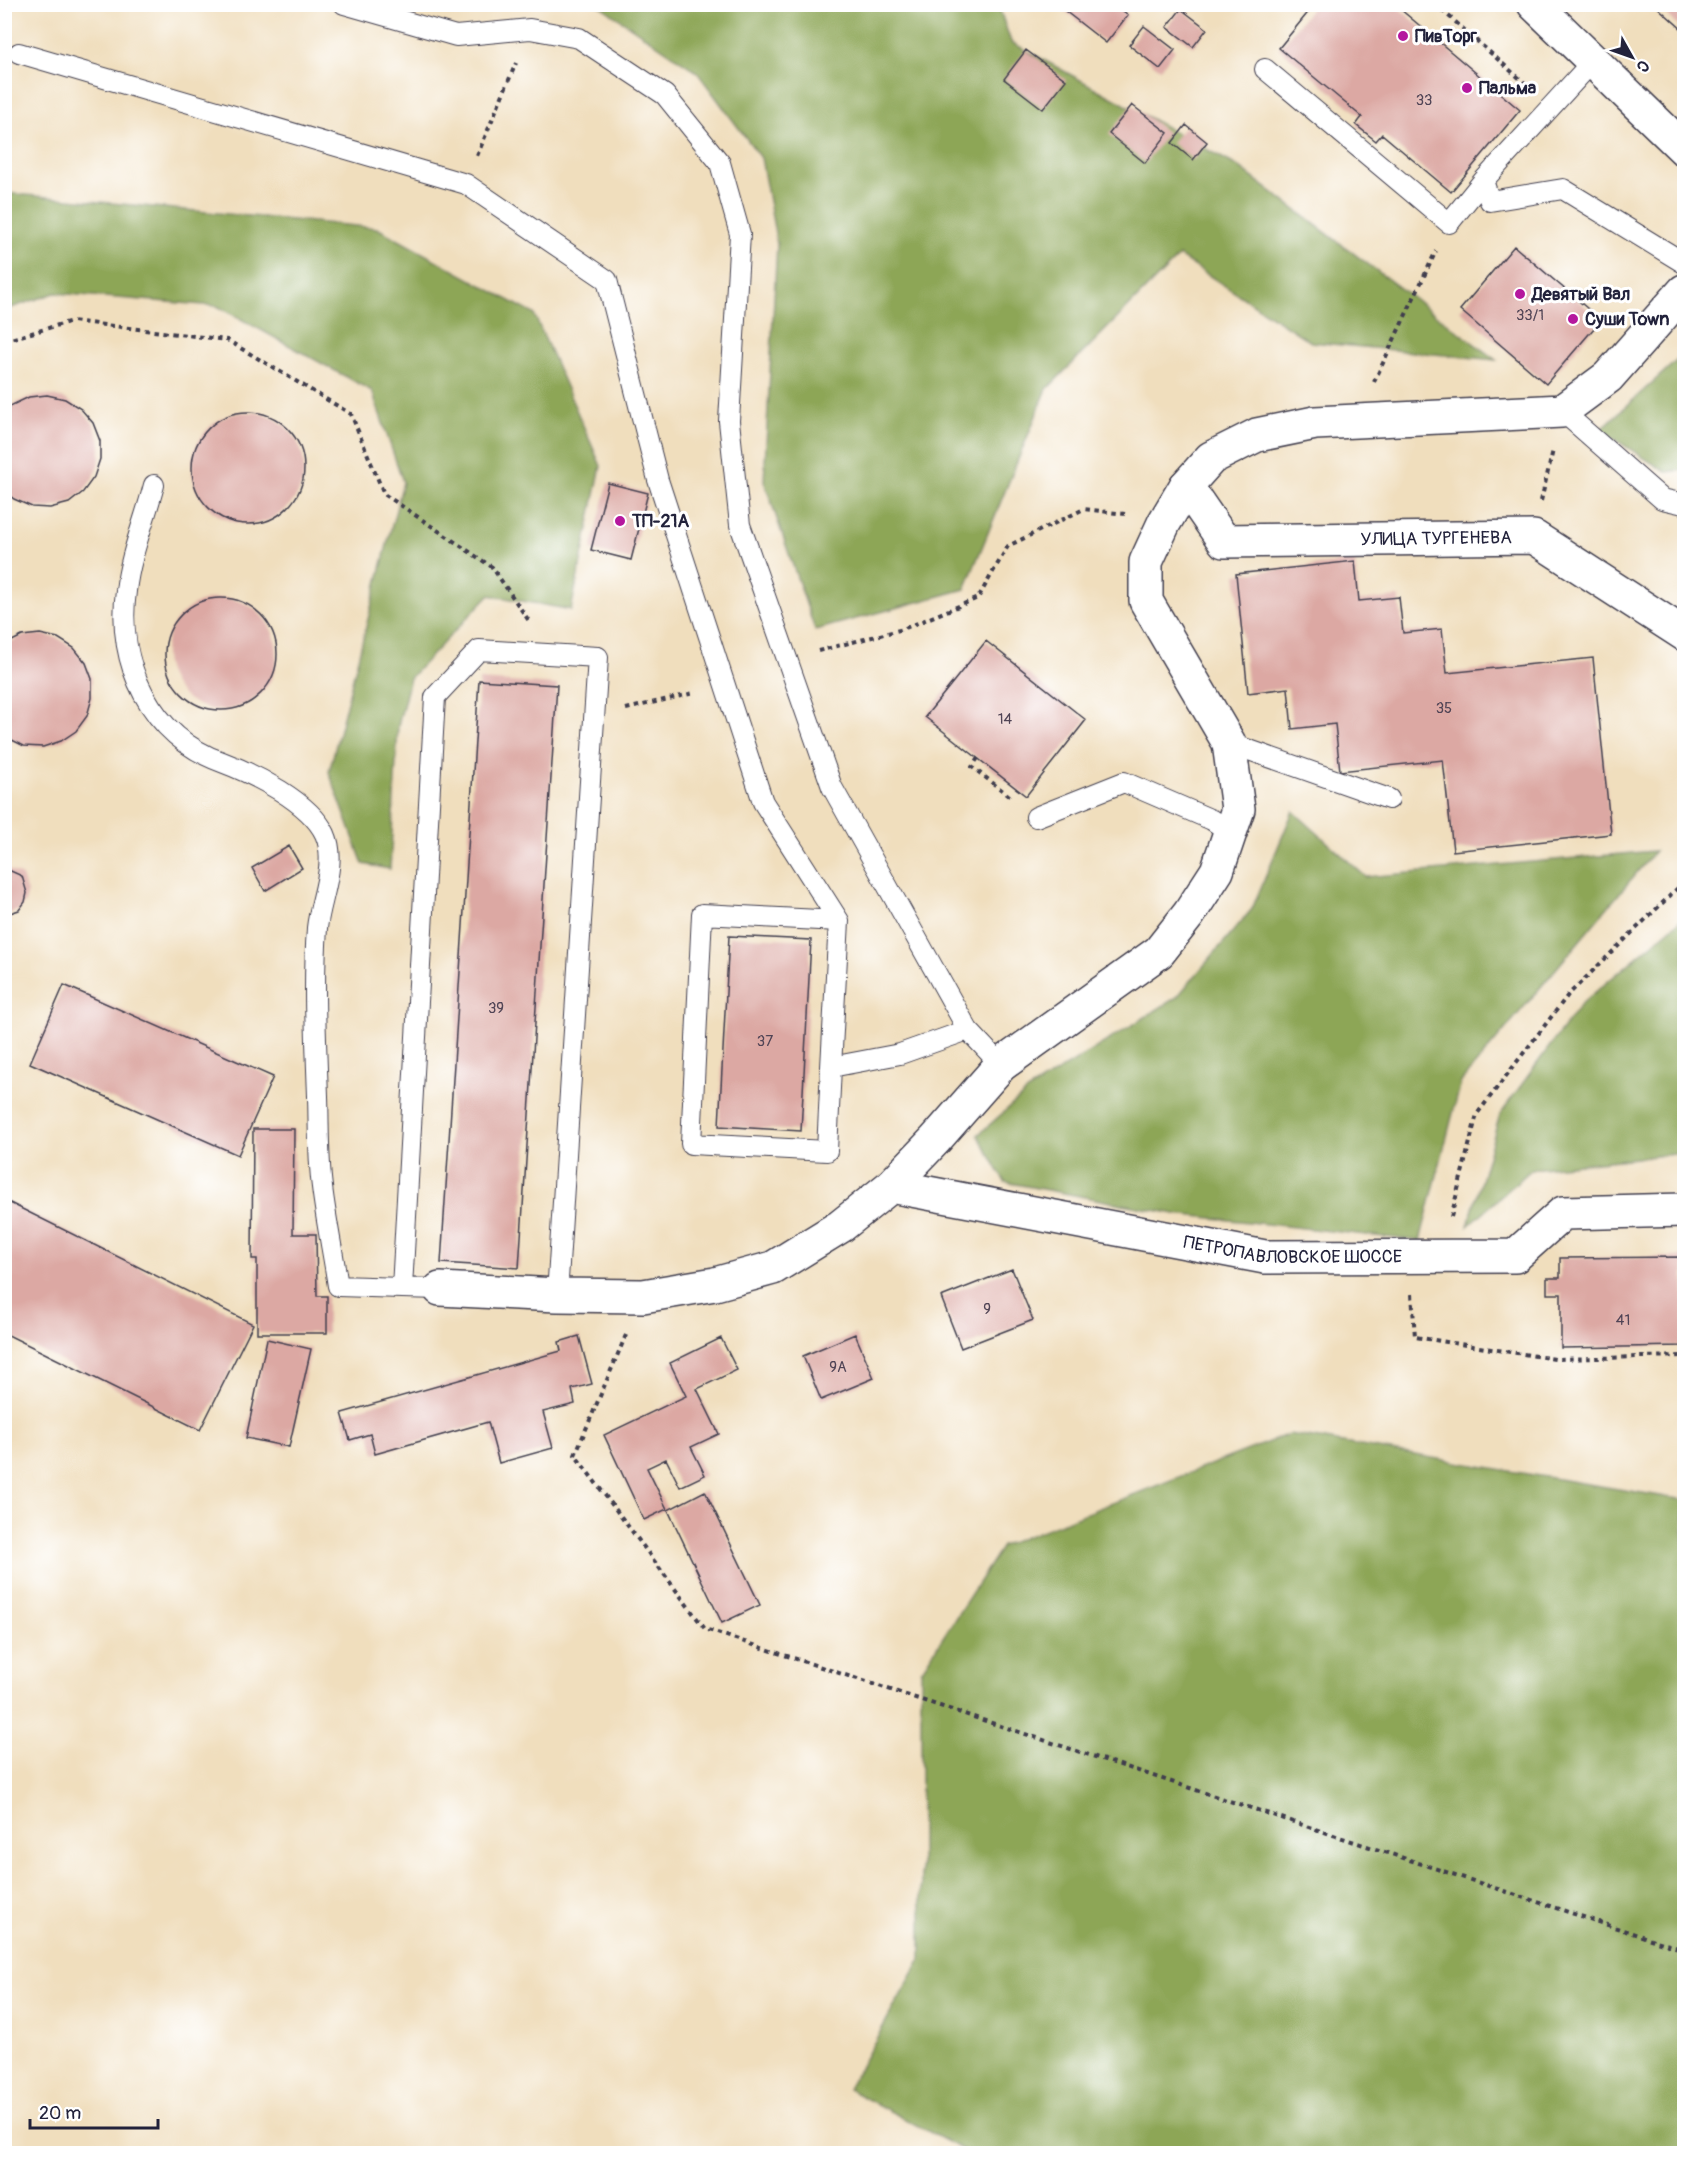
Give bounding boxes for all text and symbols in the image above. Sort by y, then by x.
place label: ПивТорг [1415,25,1478,48]
north arrow [1602,27,1662,87]
marker: ПивТорг [1396,29,1410,43]
text: С [1632,56,1654,76]
place label: Пальма [1479,77,1537,100]
marker: Пальма [1460,81,1474,95]
house number: 33 [1416,91,1432,110]
place label: Девятый Вал [1531,283,1630,306]
marker: Девятый Вал [1513,287,1527,301]
house number: 33/1 [1516,306,1544,325]
place label: Суши Town [1585,308,1669,331]
marker: Суши Town [1566,312,1580,326]
place label: ТП-21А [631,510,690,533]
marker: ТП-21А [613,514,627,528]
street label: УЛИЦА ТУРГЕНЕВА [1360,526,1512,551]
house number: 35 [1436,699,1452,718]
house number: 14 [998,710,1013,729]
house number: 39 [488,999,504,1018]
house number: 37 [757,1032,773,1051]
street label: ПЕТРОПАВЛОВСКОЕ ШОССЕ [1182,1231,1402,1269]
house number: 9 [983,1300,991,1319]
house number: 41 [1616,1311,1630,1330]
house number: 9А [829,1358,847,1377]
scale bar [30,2092,158,2130]
text: 20 m [39,2102,81,2125]

